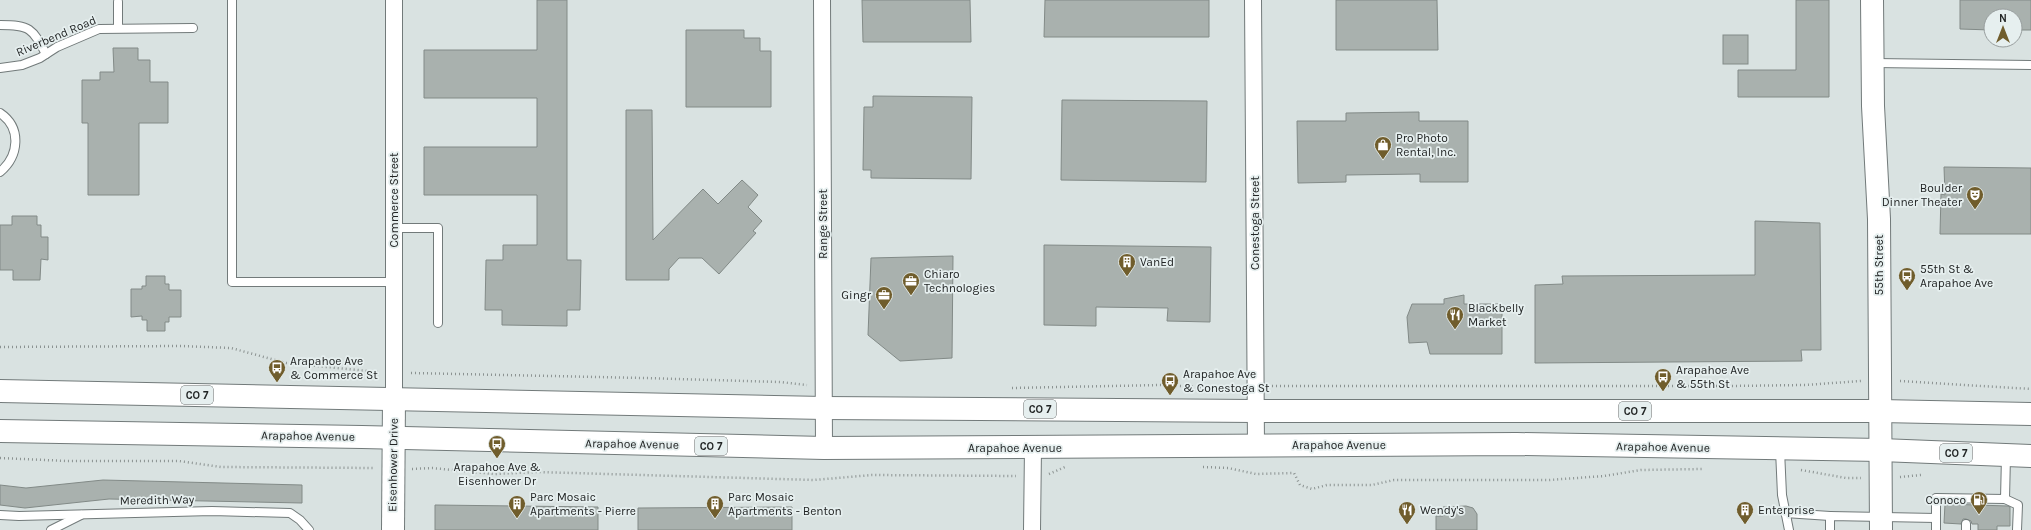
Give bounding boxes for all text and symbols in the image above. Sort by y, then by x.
north arrow [1983,8,2023,48]
text: N [1999,12,2007,25]
street label: Riverbend Road [14,13,98,59]
place label: Pro Photo Rental, Inc. [1396,131,1456,159]
shop icon: Pro Photo Rental, Inc. [1373,135,1393,160]
street label: Commerce Street [387,152,401,248]
street label: Conestoga Street [1248,176,1262,270]
place label: Boulder Dinner Theater [1882,181,1963,209]
theatre icon: Boulder Dinner Theater [1965,185,1985,210]
street label: Range Street [816,189,830,259]
street label: 55th Street [1872,234,1886,296]
building icon: VanEd [1117,252,1137,277]
place label: VanEd [1140,255,1174,269]
place label: 55th St & Arapahoe Ave [1920,262,1993,290]
bus stop icon: 55th St & Arapahoe Ave [1897,266,1917,291]
place label: Chiaro Technologies [924,267,995,295]
office icon: Chiaro Technologies [901,271,921,296]
office icon: Gingr [874,285,894,310]
place label: Gingr [841,288,872,302]
place label: Blackbelly Market [1468,301,1524,329]
restaurant icon: Blackbelly Market [1445,305,1465,330]
place label: Arapahoe Ave & Commerce St [290,354,378,382]
bus stop icon: Arapahoe Ave & Commerce St [267,358,287,383]
place label: Arapahoe Ave & 55th St [1676,363,1749,391]
place label: Arapahoe Ave & Conestoga St [1183,367,1270,395]
bus stop icon: Arapahoe Ave & 55th St [1653,367,1673,392]
bus stop icon: Arapahoe Ave & Conestoga St [1160,371,1180,396]
road number: CO 7 [181,386,213,404]
road number: CO 7 [1024,400,1056,418]
road number: CO 7 [1619,402,1651,420]
street label: Eisenhower Drive [385,418,401,512]
street label: Arapahoe Avenue [261,428,355,444]
bus stop icon: Arapahoe Ave & Eisenhower Dr [487,434,507,459]
street label: Arapahoe Avenue [585,436,679,452]
road number: CO 7 [695,437,727,455]
street label: Arapahoe Avenue [1292,438,1386,452]
street label: Arapahoe Avenue [1616,439,1710,455]
street label: Arapahoe Avenue [968,441,1062,455]
road number: CO 7 [1940,444,1972,462]
place label: Arapahoe Ave & Eisenhower Dr [454,460,540,488]
place label: Parc Mosaic Apartments - Pierre [530,490,636,518]
place label: Parc Mosaic Apartments - Benton [728,490,842,518]
fuel station icon: Conoco [1969,490,1989,515]
street label: Meredith Way [120,492,195,508]
place label: Conoco [1926,493,1966,507]
building icon: Parc Mosaic Apartments - Pierre [507,494,527,519]
building icon: Parc Mosaic Apartments - Benton [705,494,725,519]
restaurant icon: Wendy's [1397,500,1417,525]
building icon: Enterprise [1735,500,1755,525]
place label: Wendy's [1420,503,1464,517]
place label: Enterprise [1758,503,1814,517]

